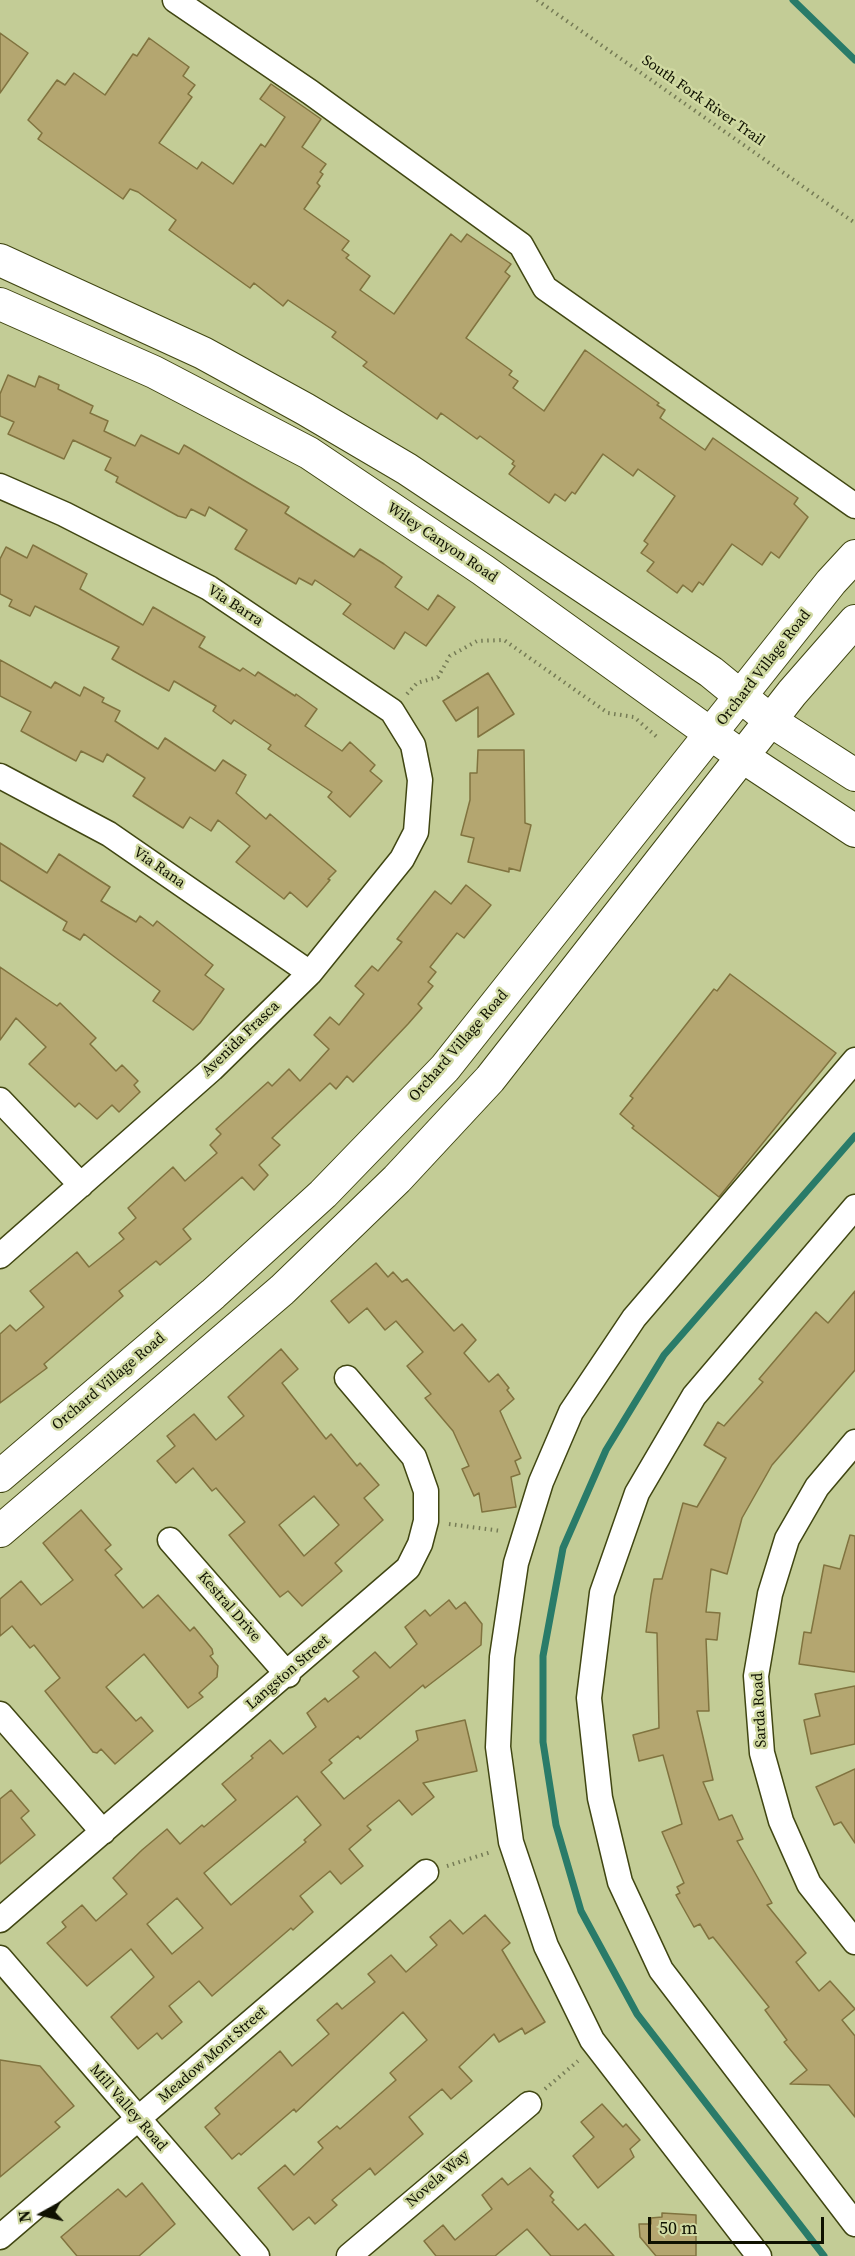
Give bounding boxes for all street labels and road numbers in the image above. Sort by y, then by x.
street label: South Fork River Trail [638,52,768,150]
street label: Wiley Canyon Road [383,499,501,587]
street label: Via Barra [204,581,266,631]
street label: Orchard Village Road [713,607,815,729]
street label: Via Rana [130,844,188,892]
street label: Orchard Village Road [406,987,512,1105]
street label: Avenida Frasca [199,998,283,1080]
street label: Orchard Village Road [49,1330,169,1434]
street label: Kestral Drive [194,1568,264,1646]
street label: Langston Street [243,1632,333,1714]
street label: Sarda Road [749,1672,771,1748]
street label: Meadow Mont Street [155,2003,271,2107]
street label: Mill Valley Road [86,2061,170,2155]
street label: Novela Way [403,2147,473,2211]

